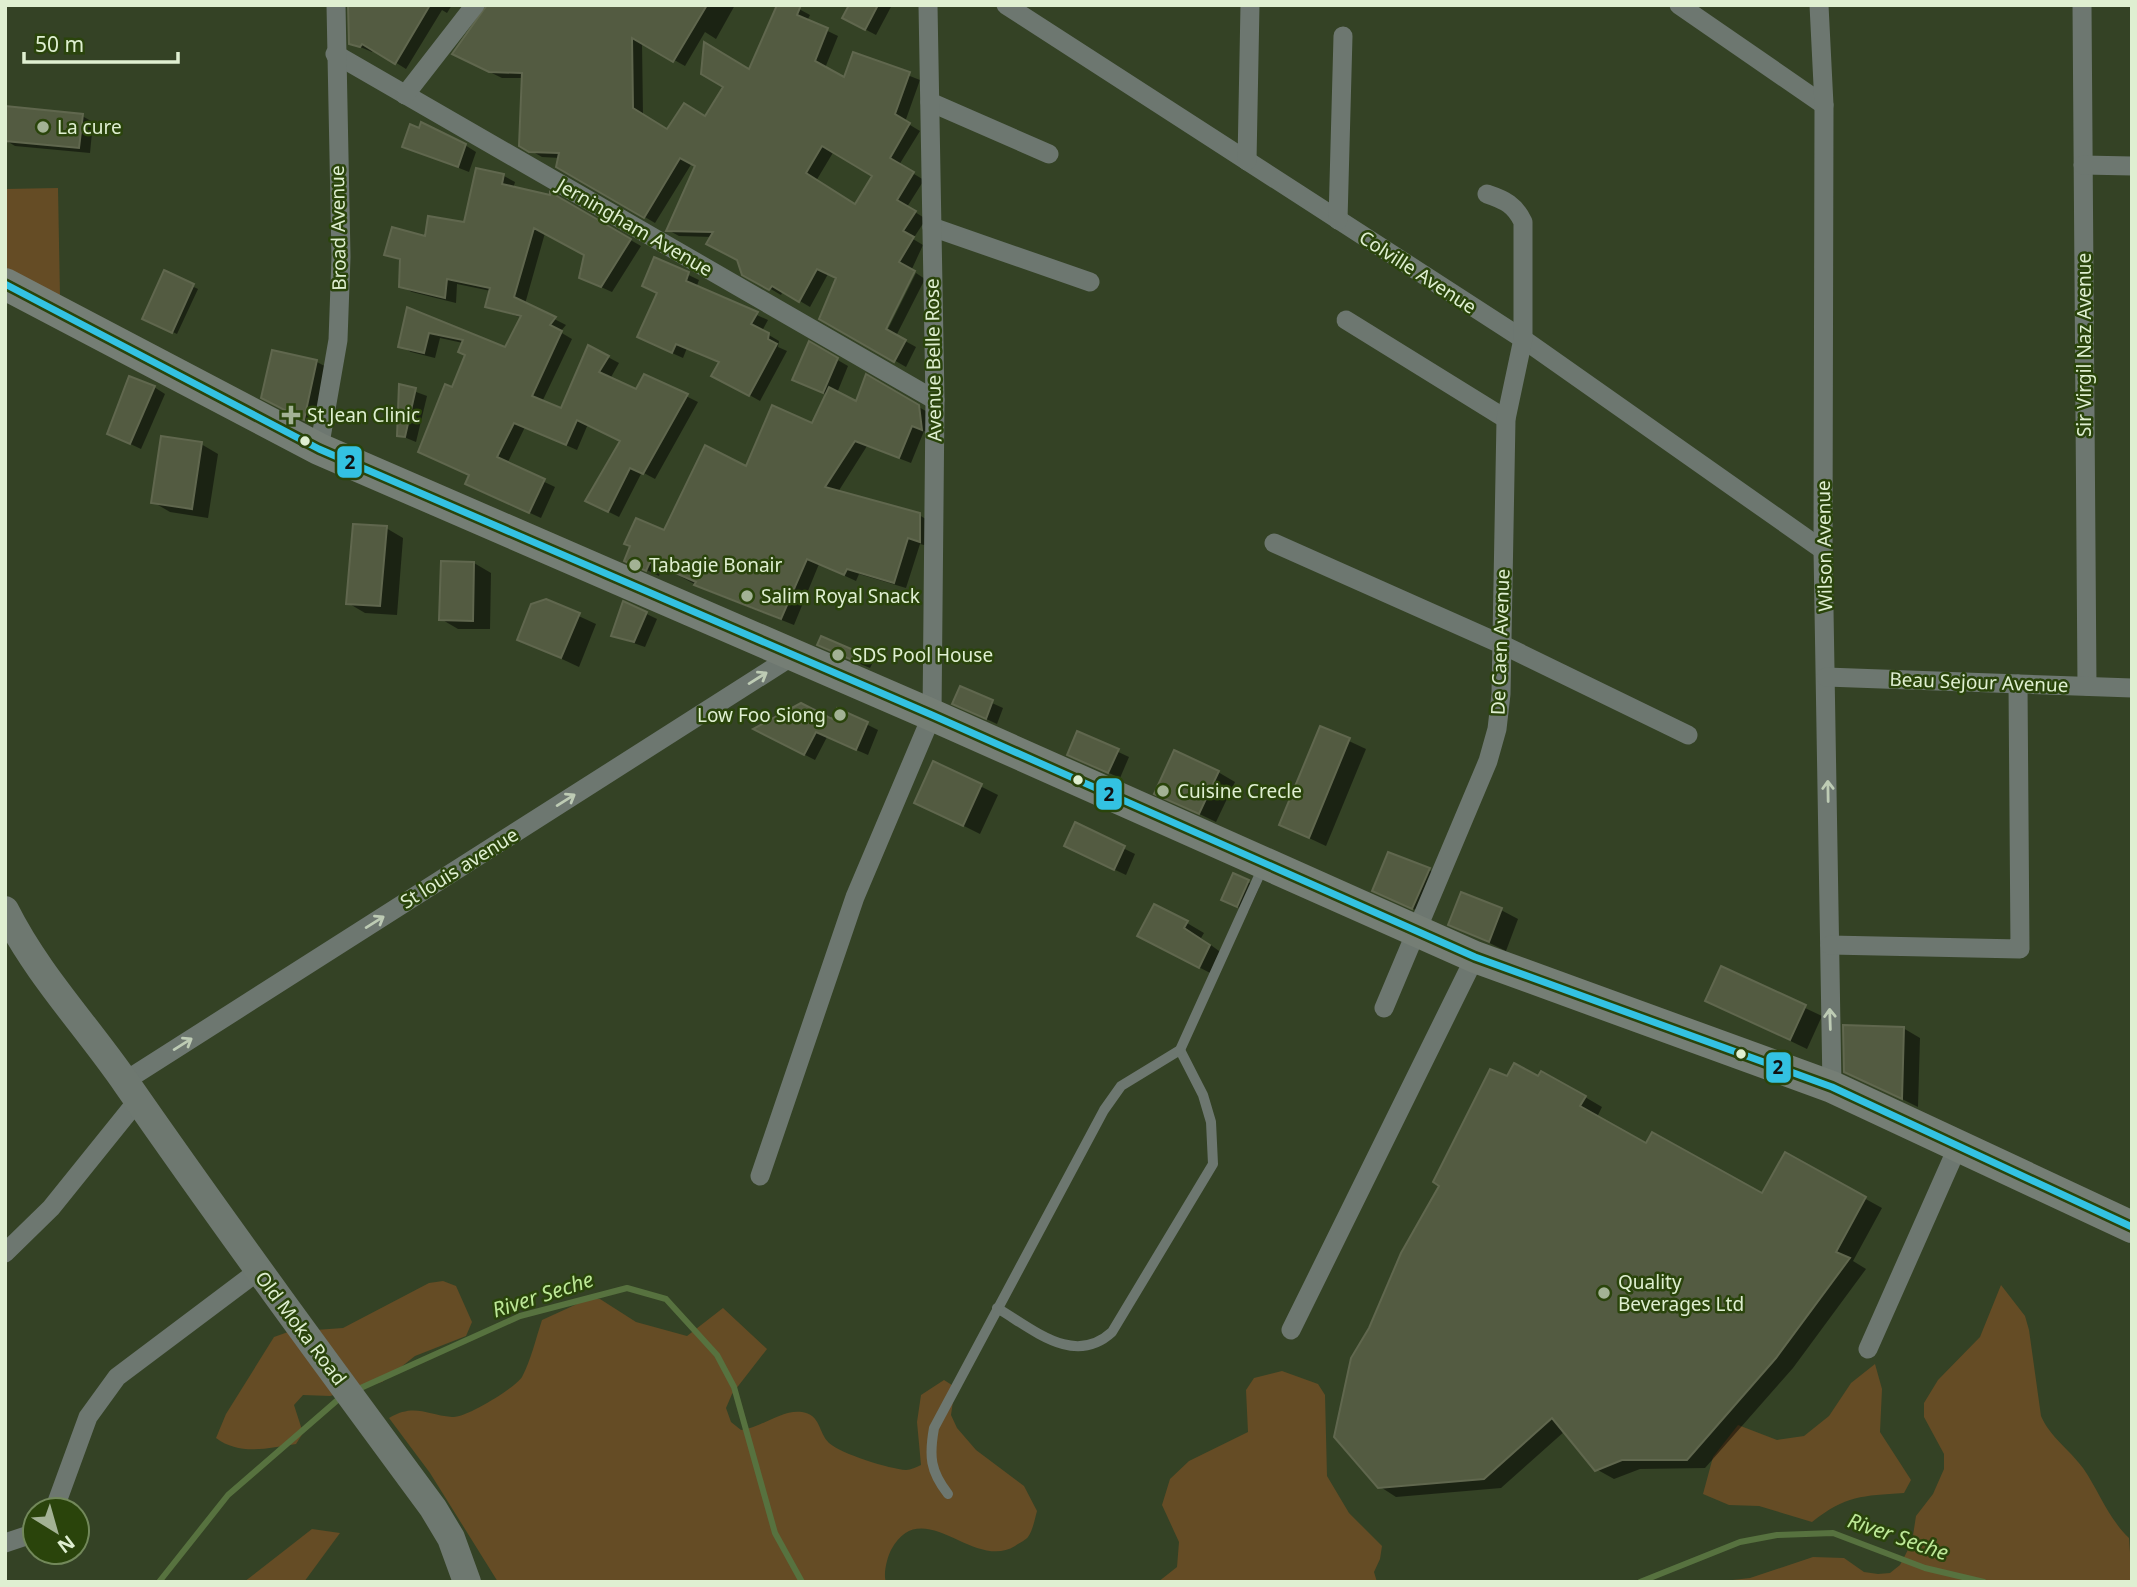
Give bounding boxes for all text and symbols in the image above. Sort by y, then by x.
scale bar [24,21,178,65]
text: 50 m [35,30,84,58]
place label: La cure [57,114,122,140]
marker: La cure [35,119,51,135]
street label: Broad Avenue [324,165,352,291]
street label: Jerningham Avenue [551,171,718,282]
street label: Colville Avenue [1354,224,1482,320]
street label: Sir Virgil Naz Avenue [2071,253,2097,437]
street label: Avenue Belle Rose [919,278,947,442]
place label: St Jean Clinic [307,402,420,428]
marker: St Jean Clinic [281,405,301,425]
unlabelled marker [298,434,312,448]
line badge: 2 [336,445,363,479]
text: 2 [345,449,356,475]
street label: Wilson Avenue [1810,480,1838,612]
place label: Tabagie Bonair [649,552,782,578]
marker: Tabagie Bonair [627,557,643,573]
street label: De Caen Avenue [1484,568,1516,716]
place label: Salim Royal Snack [761,583,920,609]
marker: Salim Royal Snack [739,588,755,604]
place label: SDS Pool House [852,642,993,668]
marker: SDS Pool House [830,647,846,663]
street label: Beau Sejour Avenue [1889,666,2069,698]
one-way arrow [748,670,768,684]
place label: Low Foo Siong [697,702,826,728]
marker: Low Foo Siong [832,707,848,723]
unlabelled marker [1071,773,1085,787]
line badge: 2 [1095,777,1123,811]
place label: Cuisine Crecle [1177,778,1302,804]
one-way arrow [1821,780,1835,803]
text: 2 [1104,781,1115,807]
marker: Cuisine Crecle [1155,783,1171,799]
one-way arrow [556,792,576,806]
street label: St louis avenue [395,821,523,915]
one-way arrow [364,915,384,929]
one-way arrow [1823,1007,1836,1030]
one-way arrow [172,1037,192,1051]
unlabelled marker [1734,1047,1748,1061]
line badge: 2 [1765,1051,1792,1084]
text: 2 [1773,1054,1784,1080]
water label: River Seche [489,1265,597,1324]
street label: Old Moka Road [250,1266,352,1390]
place label: Quality Beverages Ltd [1618,1269,1744,1317]
marker: Quality Beverages Ltd [1596,1285,1612,1301]
north arrow [21,1496,91,1566]
water label: River Seche [1844,1506,1952,1566]
text: N [52,1530,80,1560]

